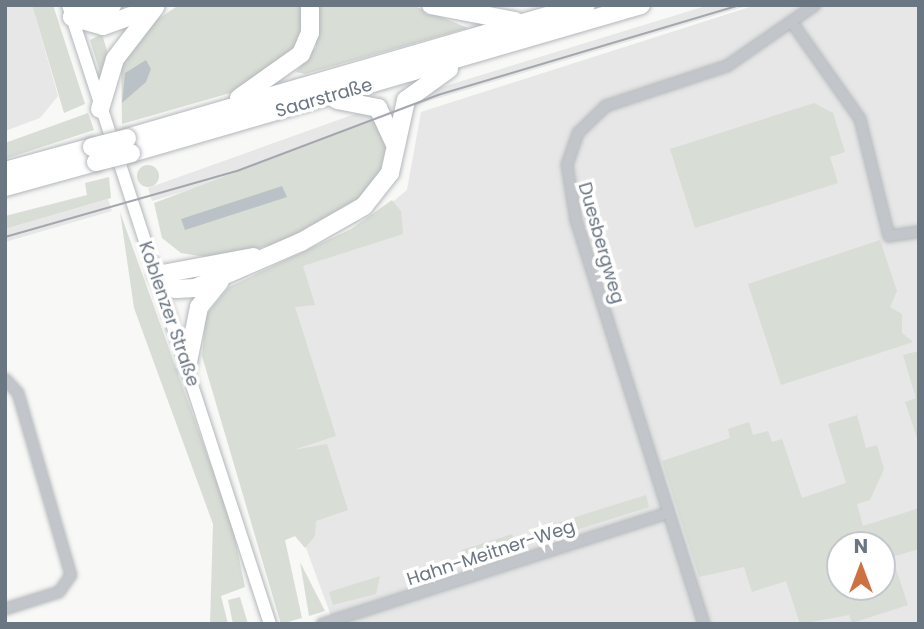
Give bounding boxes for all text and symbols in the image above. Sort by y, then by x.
street label: Saarstraße [273,74,375,122]
street label: Duesbergweg [573,180,629,306]
street label: Koblenzer Straße [134,239,204,389]
street label: Hahn-Meitner-Weg [404,516,578,590]
north arrow [826,531,896,601]
text: N [854,533,868,560]

